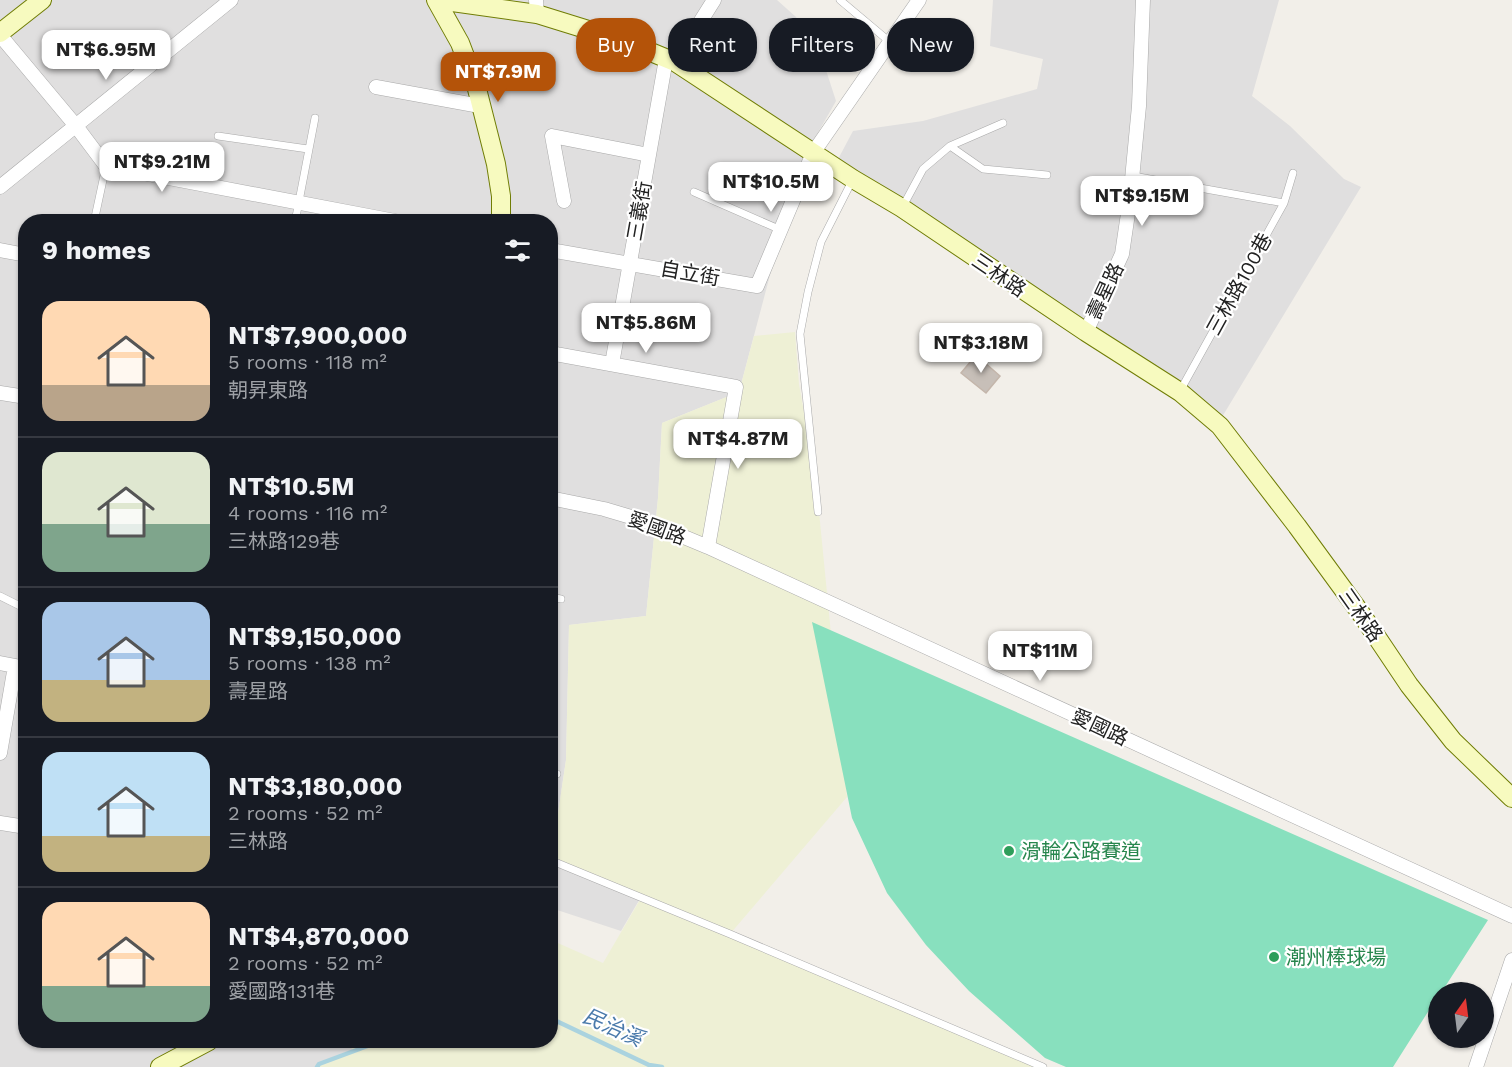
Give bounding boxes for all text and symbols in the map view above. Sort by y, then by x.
chip: Buy [576,18,656,72]
chip: Rent [668,18,757,72]
chip: Filters [769,18,875,72]
chip: New [887,18,974,72]
pin: NT$6.95M [44,30,168,81]
text: NT$6.95M [56,37,156,61]
pin: NT$7.9M [443,52,553,103]
text: NT$7.9M [455,59,541,83]
pin: NT$9.21M [100,142,224,193]
text: NT$9.21M [113,149,211,173]
pin: NT$10.5M [709,162,833,213]
text: NT$10.5M [722,169,820,193]
pin: NT$9.15M [1080,176,1204,227]
street label: 三義街 [622,179,656,243]
text: NT$9.15M [1095,183,1189,207]
street label: 三林路100巷 [1201,229,1277,339]
icon: filters [501,234,534,267]
text: 9 homes [42,235,151,265]
street label: 三林路 [967,248,1031,302]
street label: 自立街 [658,256,722,290]
street label: 壽星路 [1081,259,1129,323]
pin: NT$5.86M [584,303,708,354]
text: NT$5.86M [596,310,696,334]
text: NT$7,900,000 [228,320,408,350]
pin: NT$3.18M [919,323,1043,374]
icon: home [90,325,162,397]
text: NT$3.18M [933,330,1029,354]
text: 5 rooms · 118 m² [228,350,387,374]
text: 朝昇東路 [228,378,308,402]
pin: NT$4.87M [676,419,800,470]
text: NT$4.87M [687,426,789,450]
text: NT$10.5M [228,471,355,501]
icon: home [90,476,162,548]
text: 4 rooms · 116 m² [228,501,387,525]
street label: 愛國路 [625,506,689,550]
text: 三林路129巷 [228,529,340,553]
street label: 三林路 [1334,584,1388,646]
text: NT$9,150,000 [228,621,402,651]
icon: home [90,626,162,698]
pin: NT$11M [991,631,1089,682]
text: NT$11M [1002,638,1078,662]
text: 5 rooms · 138 m² [228,651,391,675]
text: 壽星路 [228,679,288,703]
street label: 愛國路 [1068,703,1132,751]
text: NT$3,180,000 [228,771,402,801]
icon: home [90,776,162,848]
text: 2 rooms · 52 m² [228,801,383,825]
text: 三林路 [228,829,288,853]
place label: 滑輪公路賽道 [1021,839,1141,863]
marker: 滑輪公路賽道 [1002,844,1016,858]
text: NT$4,870,000 [228,921,409,951]
icon: home [90,926,162,998]
place label: 潮州棒球場 [1286,945,1386,969]
marker: 潮州棒球場 [1267,950,1281,964]
text: 2 rooms · 52 m² [228,951,383,975]
text: 愛國路131巷 [228,979,335,1003]
north arrow [1428,982,1494,1048]
map controls [1428,982,1494,1048]
water label: 民治溪 [579,1003,650,1052]

